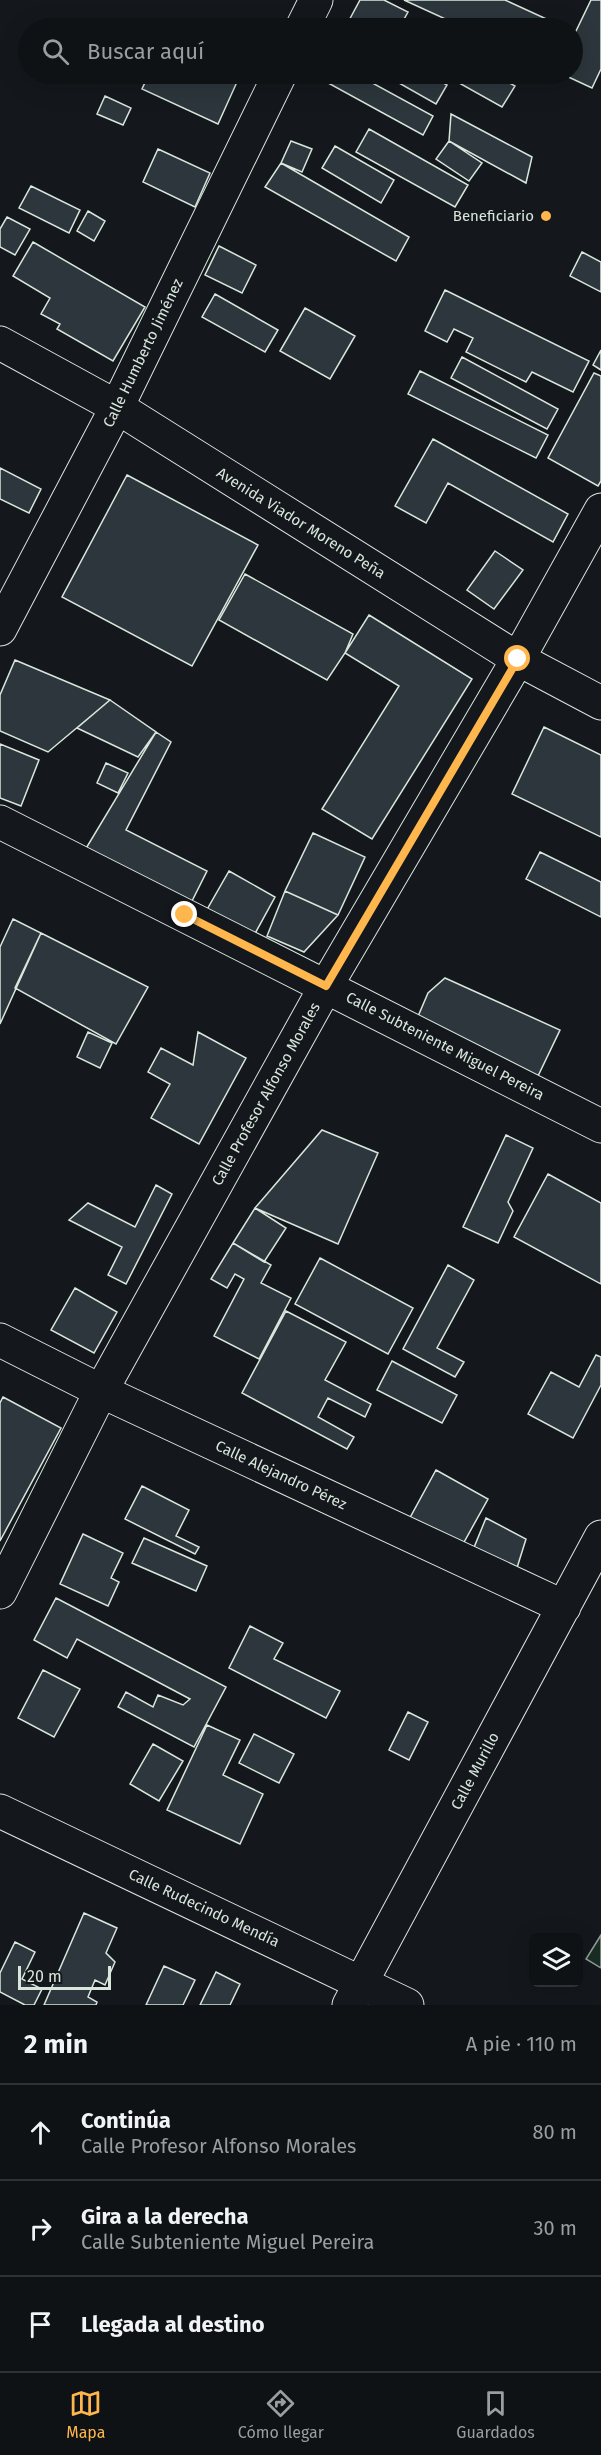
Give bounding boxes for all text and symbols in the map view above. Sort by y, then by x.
search box [18,18,583,84]
icon: search [39,35,72,68]
text: Buscar aquí [87,38,204,65]
place label: Beneficiario [453,207,534,225]
marker: Beneficiario [539,209,553,223]
street label: Calle Humberto Jiménez [99,275,187,430]
street label: Avenida Viador Moreno Peña [213,464,389,582]
route start [504,645,530,671]
route end [171,901,197,927]
street label: Calle Subteniente Miguel Pereira [343,988,547,1104]
street label: Calle Profesor Alfonso Morales [208,999,324,1189]
street label: Calle Alejandro Pérez [212,1437,350,1514]
street label: Calle Murillo [447,1729,503,1813]
street label: Calle Rudecindo Mendía [126,1865,282,1951]
map controls [529,1933,583,1987]
button: layers [529,1933,583,1987]
scale bar [18,1963,111,1990]
text: 20 m [27,1967,62,1986]
text: 2 min [24,2029,88,2060]
text: A pie · 110 m [466,2032,577,2056]
text: Continúa [81,2107,171,2134]
icon: ahead [24,2116,57,2149]
text: 80 m [532,2120,577,2144]
text: Calle Profesor Alfonso Morales [81,2134,356,2158]
text: Gira a la derecha [81,2203,249,2230]
icon: right [24,2212,57,2245]
text: 30 m [533,2216,577,2240]
text: Calle Subteniente Miguel Pereira [81,2230,374,2254]
icon: arrive [24,2308,57,2341]
text: Llegada al destino [81,2311,265,2338]
tab: Mapa [66,2387,105,2442]
tab: Cómo llegar [238,2387,324,2442]
tab: Guardados [456,2387,535,2442]

